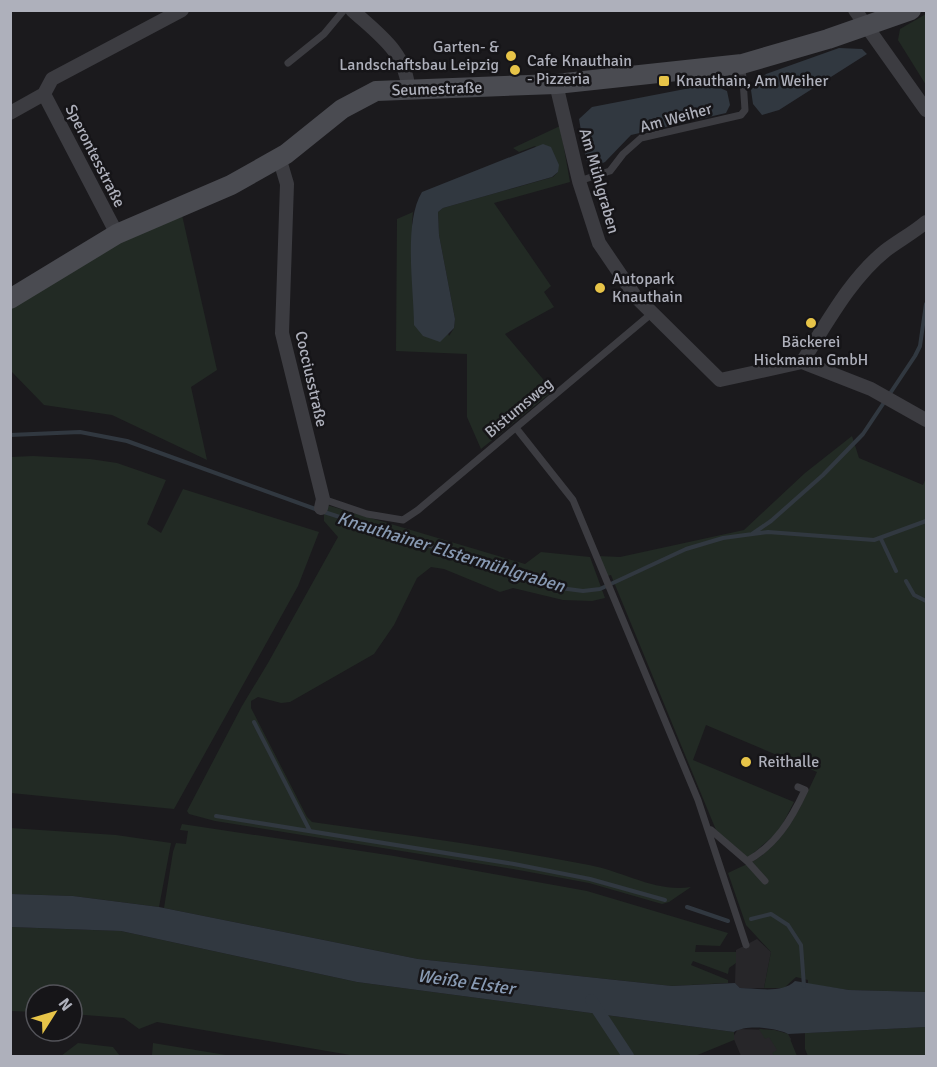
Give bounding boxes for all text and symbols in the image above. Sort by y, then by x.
place label: Garten- & Landschaftsbau Leipzig [339,37,499,75]
marker: Garten- & Landschaftsbau Leipzig [504,49,518,63]
place label: Cafe Knauthain - Pizzeria [527,51,632,89]
marker: Cafe Knauthain - Pizzeria [508,63,522,77]
place label: Knauthain, Am Weiher [676,71,829,91]
marker: Knauthain, Am Weiher [657,74,671,88]
street label: Seumestraße [391,77,483,101]
street label: Am Weiher [638,99,714,137]
street label: Sperontesstraße [60,101,130,211]
street label: Am Mühlgraben [574,126,624,236]
place label: Autopark Knauthain [612,269,683,307]
marker: Autopark Knauthain [593,281,607,295]
marker: Bäckerei Hickmann GmbH [804,316,818,330]
street label: Cocciusstraße [290,329,332,429]
place label: Bäckerei Hickmann GmbH [754,332,868,370]
street label: Bistumsweg [481,374,557,442]
water label: Knauthainer Elstermühlgraben [335,507,569,597]
place label: Reithalle [758,752,819,772]
marker: Reithalle [739,755,753,769]
water label: Weiße Elster [416,964,518,1000]
north arrow [24,983,84,1043]
text: N [54,994,77,1015]

